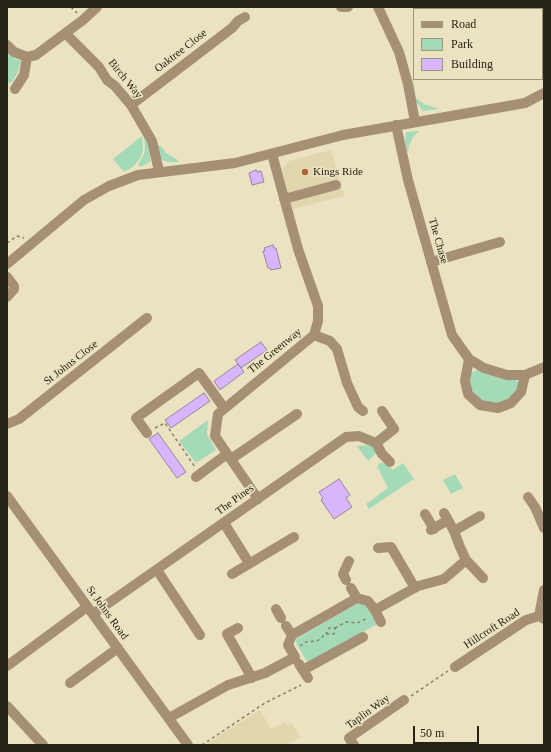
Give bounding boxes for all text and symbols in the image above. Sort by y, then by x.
legend [413,8,543,80]
text: Road [451,17,476,31]
street label: Oaktree Close [152,27,210,75]
text: Park [451,37,473,51]
street label: Birch Way [105,57,145,101]
text: Building [451,57,493,71]
place label: Kings Ride [313,165,363,179]
marker: Kings Ride [300,167,310,177]
street label: The Chase [425,217,451,265]
street label: The Greenway [246,325,304,377]
street label: St Johns Close [41,338,101,388]
street label: The Pines [213,482,257,518]
street label: St Johns Road [83,584,131,642]
street label: Hillcroft Road [462,606,522,652]
street label: Taplin Way [344,692,392,732]
scale bar [415,718,481,744]
text: 50 m [420,726,444,740]

